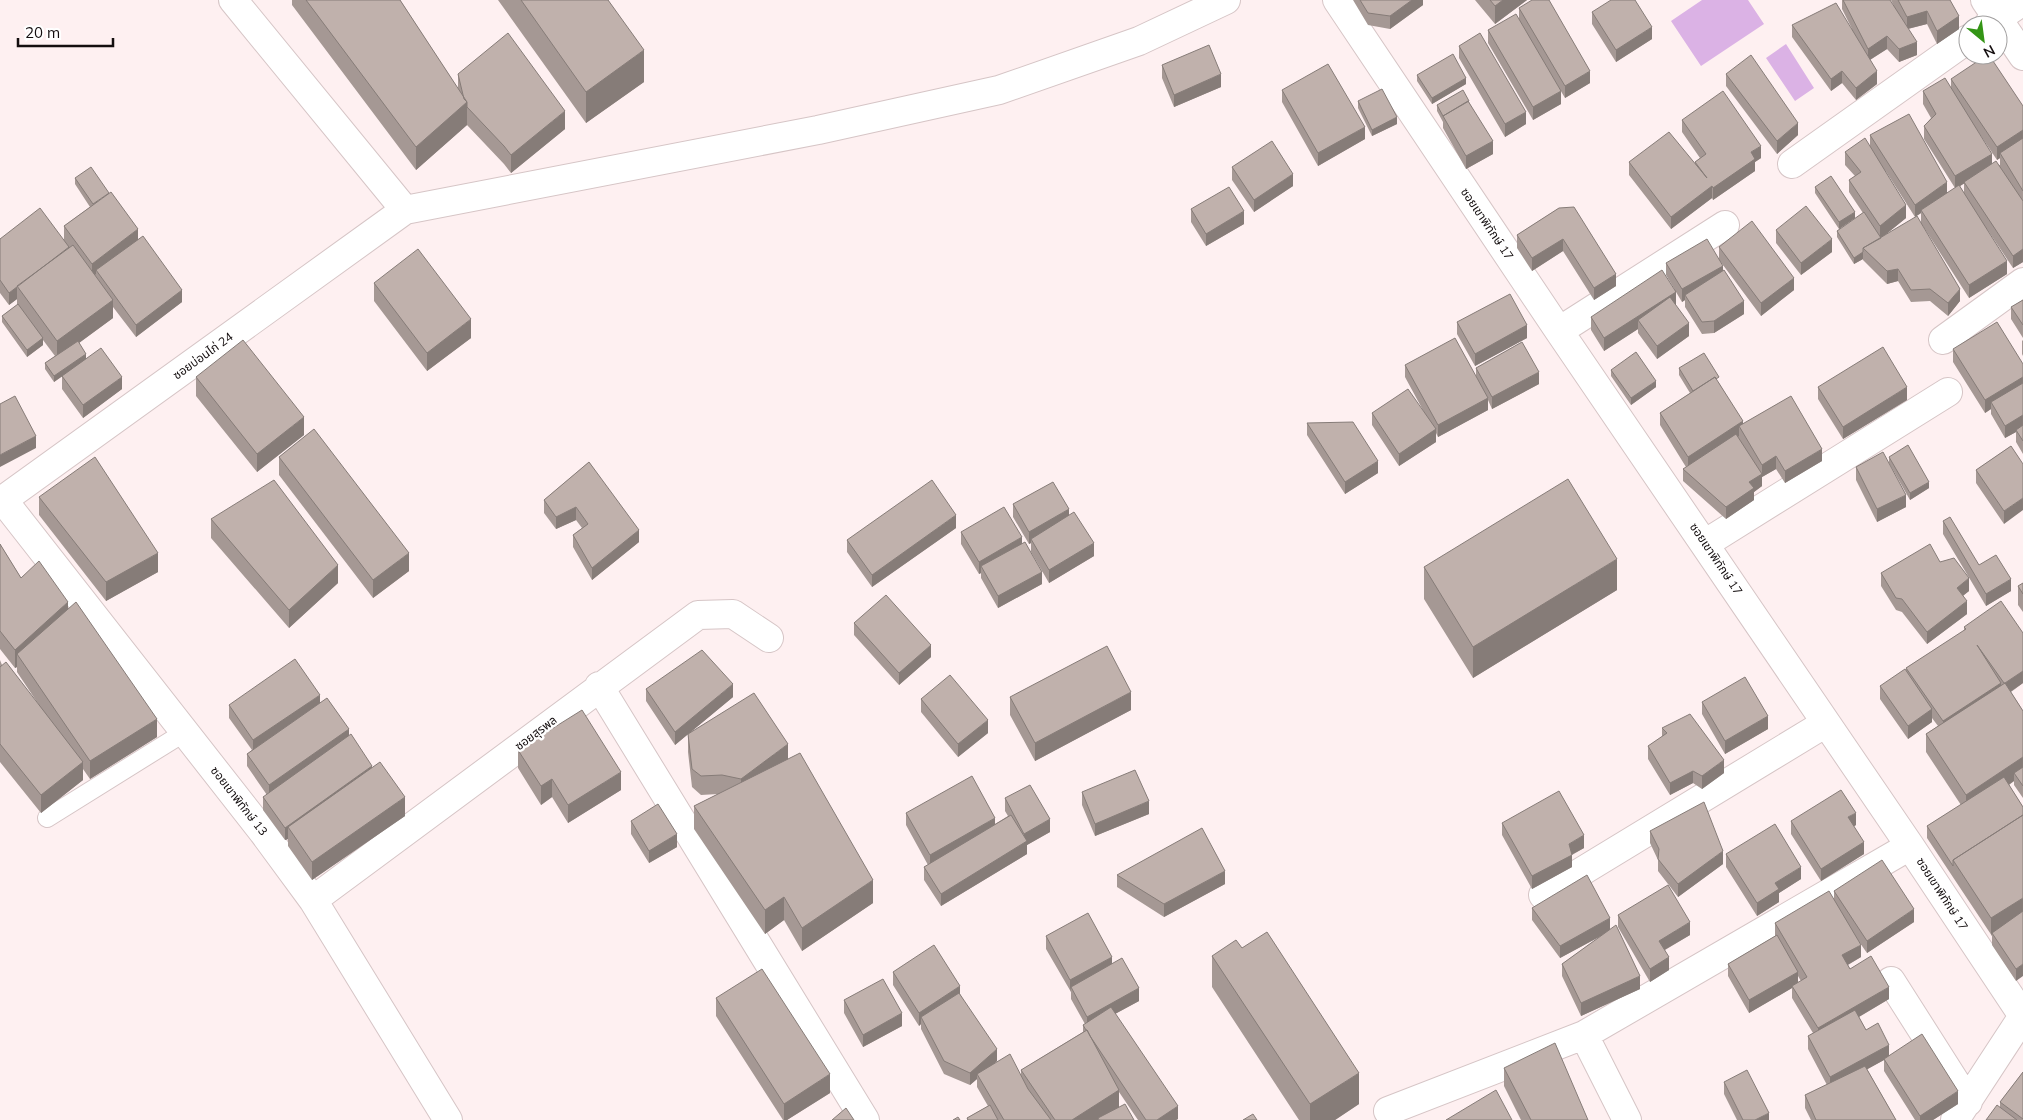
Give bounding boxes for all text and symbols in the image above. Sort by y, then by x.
scale bar [18,15,112,47]
north arrow [1958,15,2008,65]
text: 20 m [25,23,60,42]
text: N [1980,41,1998,62]
street label: ซอยเขาพิทักษ์ 17 [1458,185,1517,263]
street label: ซอยบ่อนไก่ 24 [170,329,236,382]
street label: ซอยเขาพิทักษ์ 17 [1687,520,1746,598]
street label: ซอยสุรพล [512,712,560,753]
street label: ซอยเขาพิทักษ์ 13 [208,763,271,838]
street label: ซอยเขาพิทักษ์ 17 [1913,855,1971,933]

